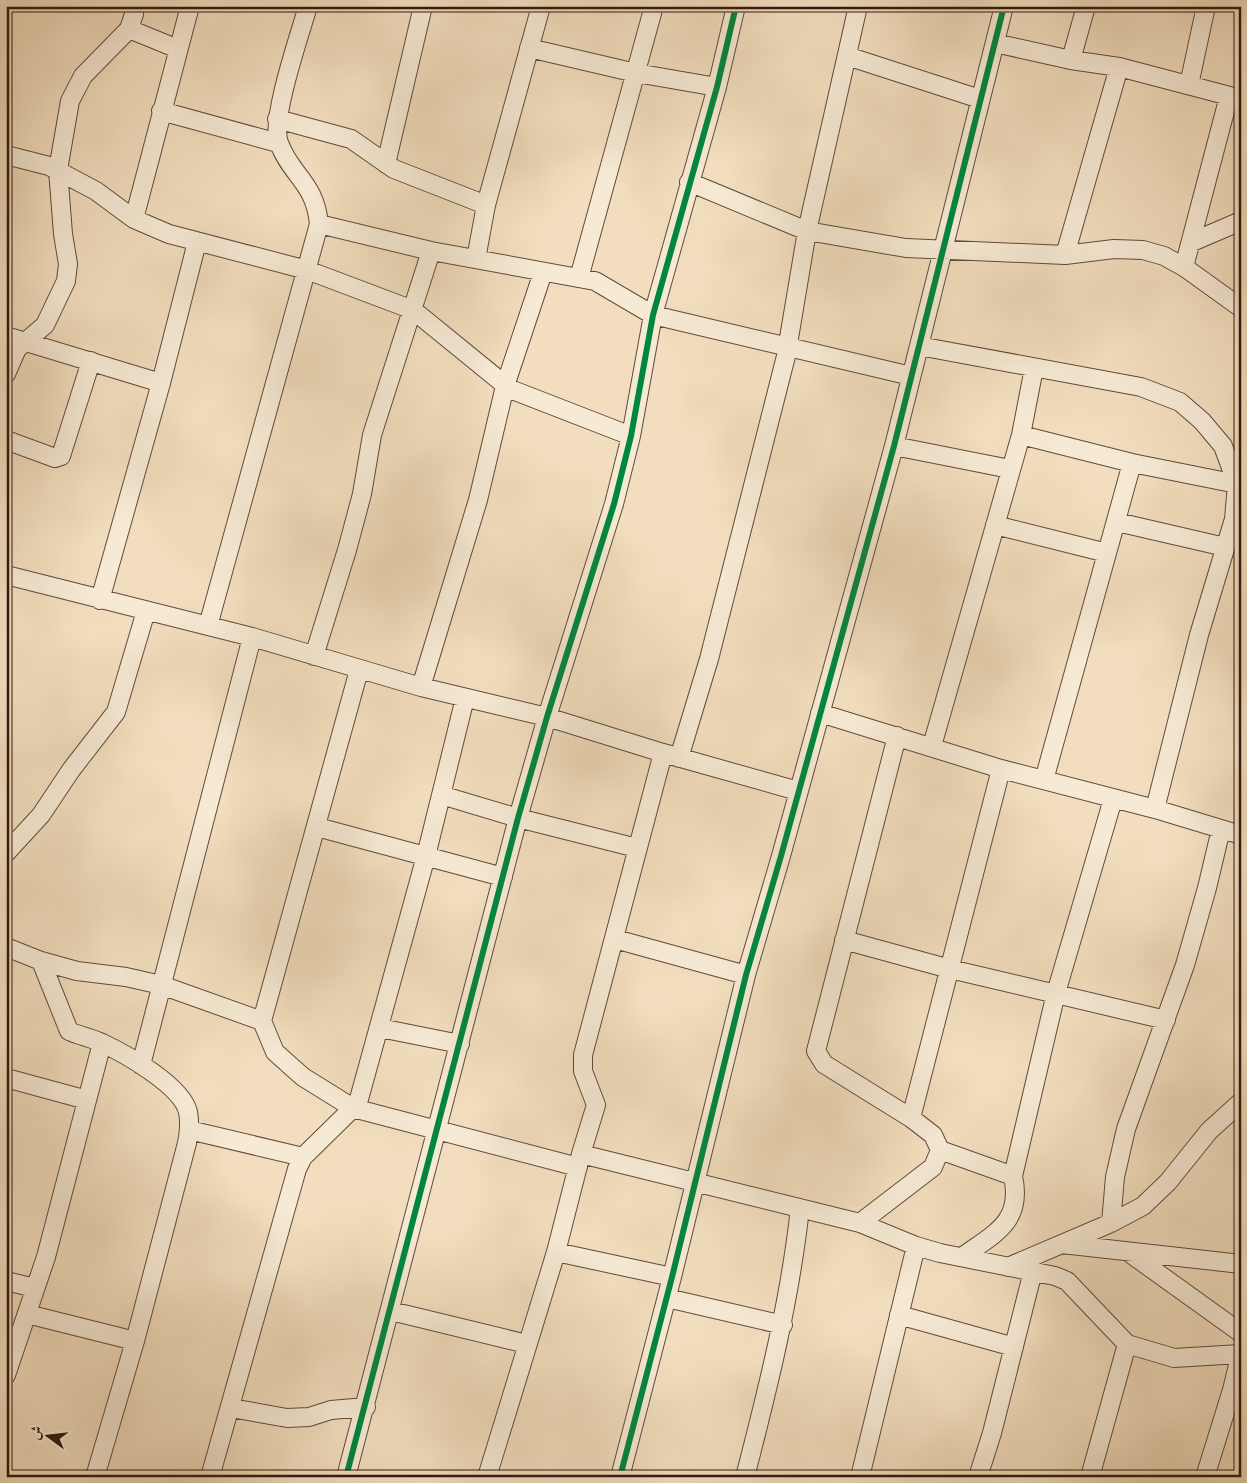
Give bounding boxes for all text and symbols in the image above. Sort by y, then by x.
north arrow [22,1410,72,1460]
text: ش [26,1424,47,1442]

